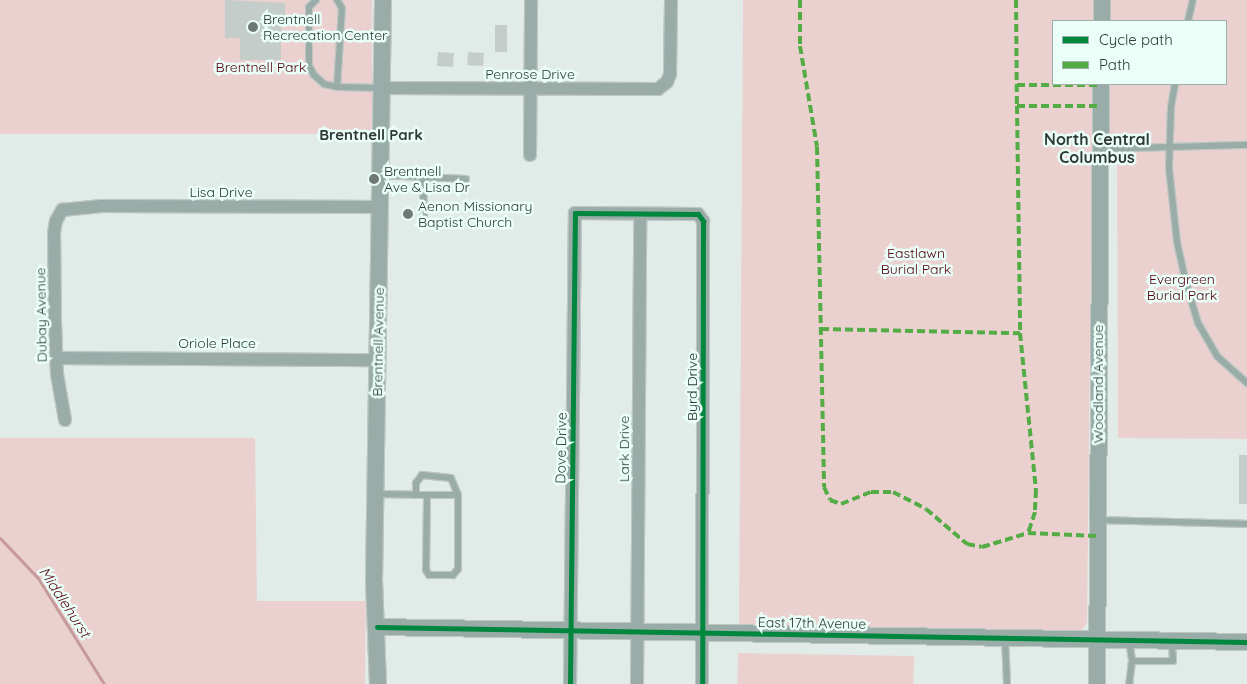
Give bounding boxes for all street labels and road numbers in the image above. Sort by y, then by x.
street label: Penrose Drive [485,66,575,82]
street label: Lisa Drive [189,184,253,200]
street label: Dubay Avenue [32,268,50,362]
street label: Brentnell Avenue [369,287,387,397]
street label: Woodland Avenue [1090,325,1106,443]
street label: Oriole Place [178,335,256,351]
street label: Byrd Drive [684,353,700,421]
street label: Dove Drive [552,412,570,484]
street label: Lark Drive [616,416,632,482]
street label: East 17th Avenue [758,614,866,632]

